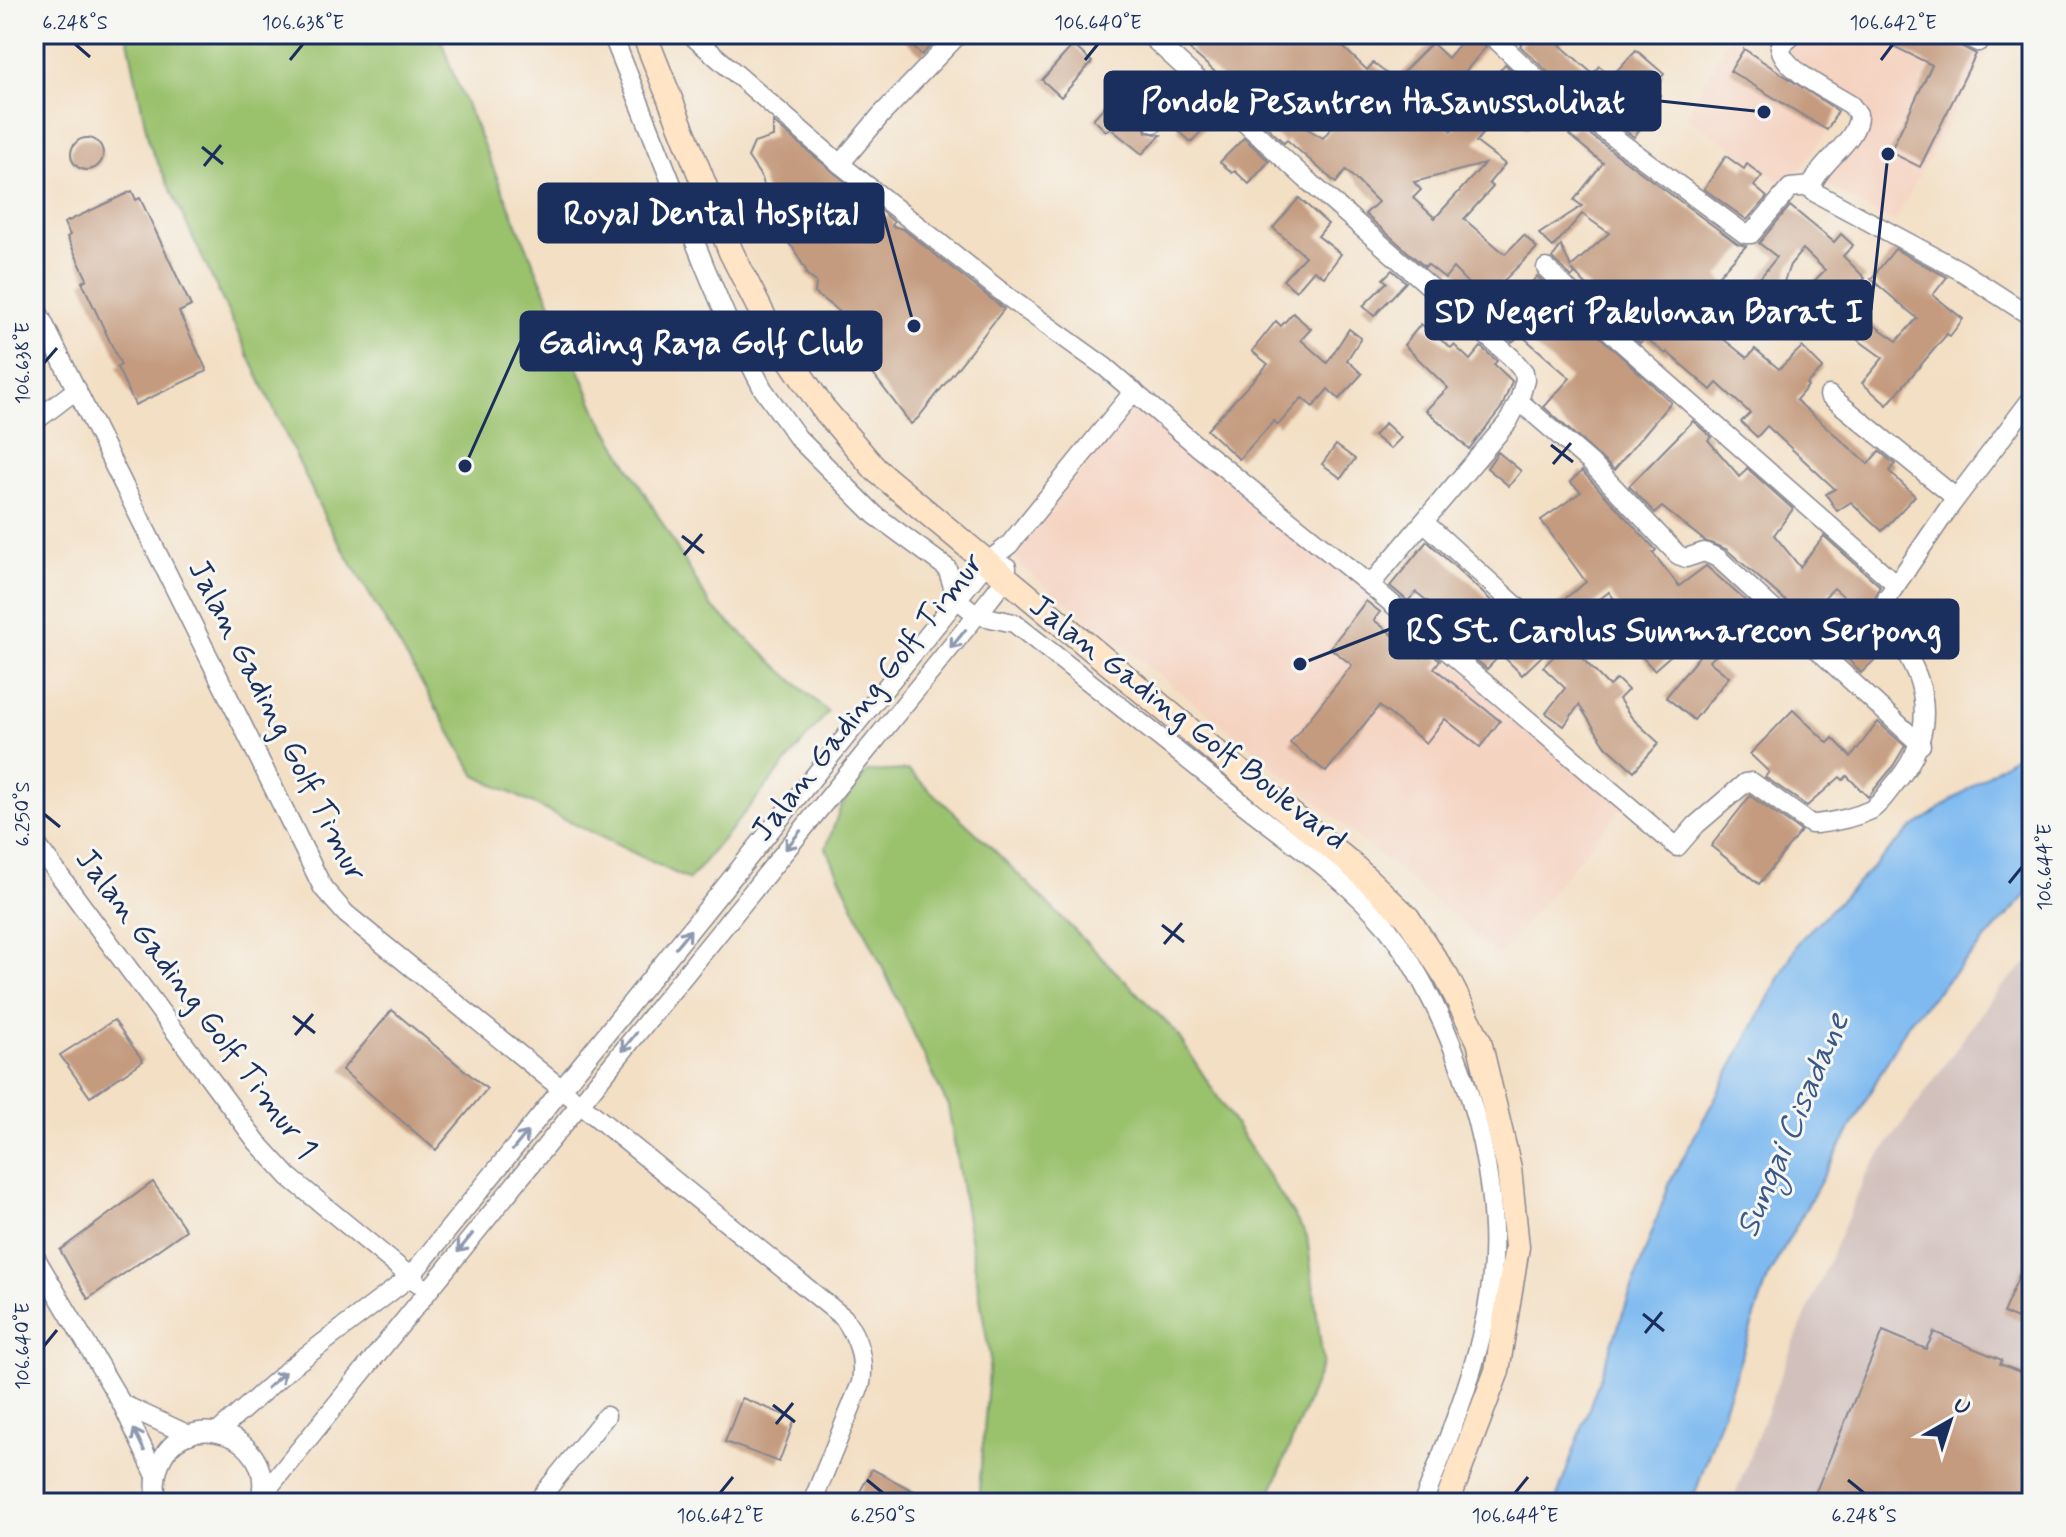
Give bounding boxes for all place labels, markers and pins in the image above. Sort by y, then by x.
callout: Pondok Pesantren Hasanussholihat [1105,72,1660,130]
callout: Royal Dental Hospital [539,184,883,242]
callout: SD Negeri Pakulonan Barat I [1426,281,1871,339]
callout: Gading Raya Golf Club [521,312,881,370]
callout: RS St. Carolus Summarecon Serpong [1390,600,1958,658]

